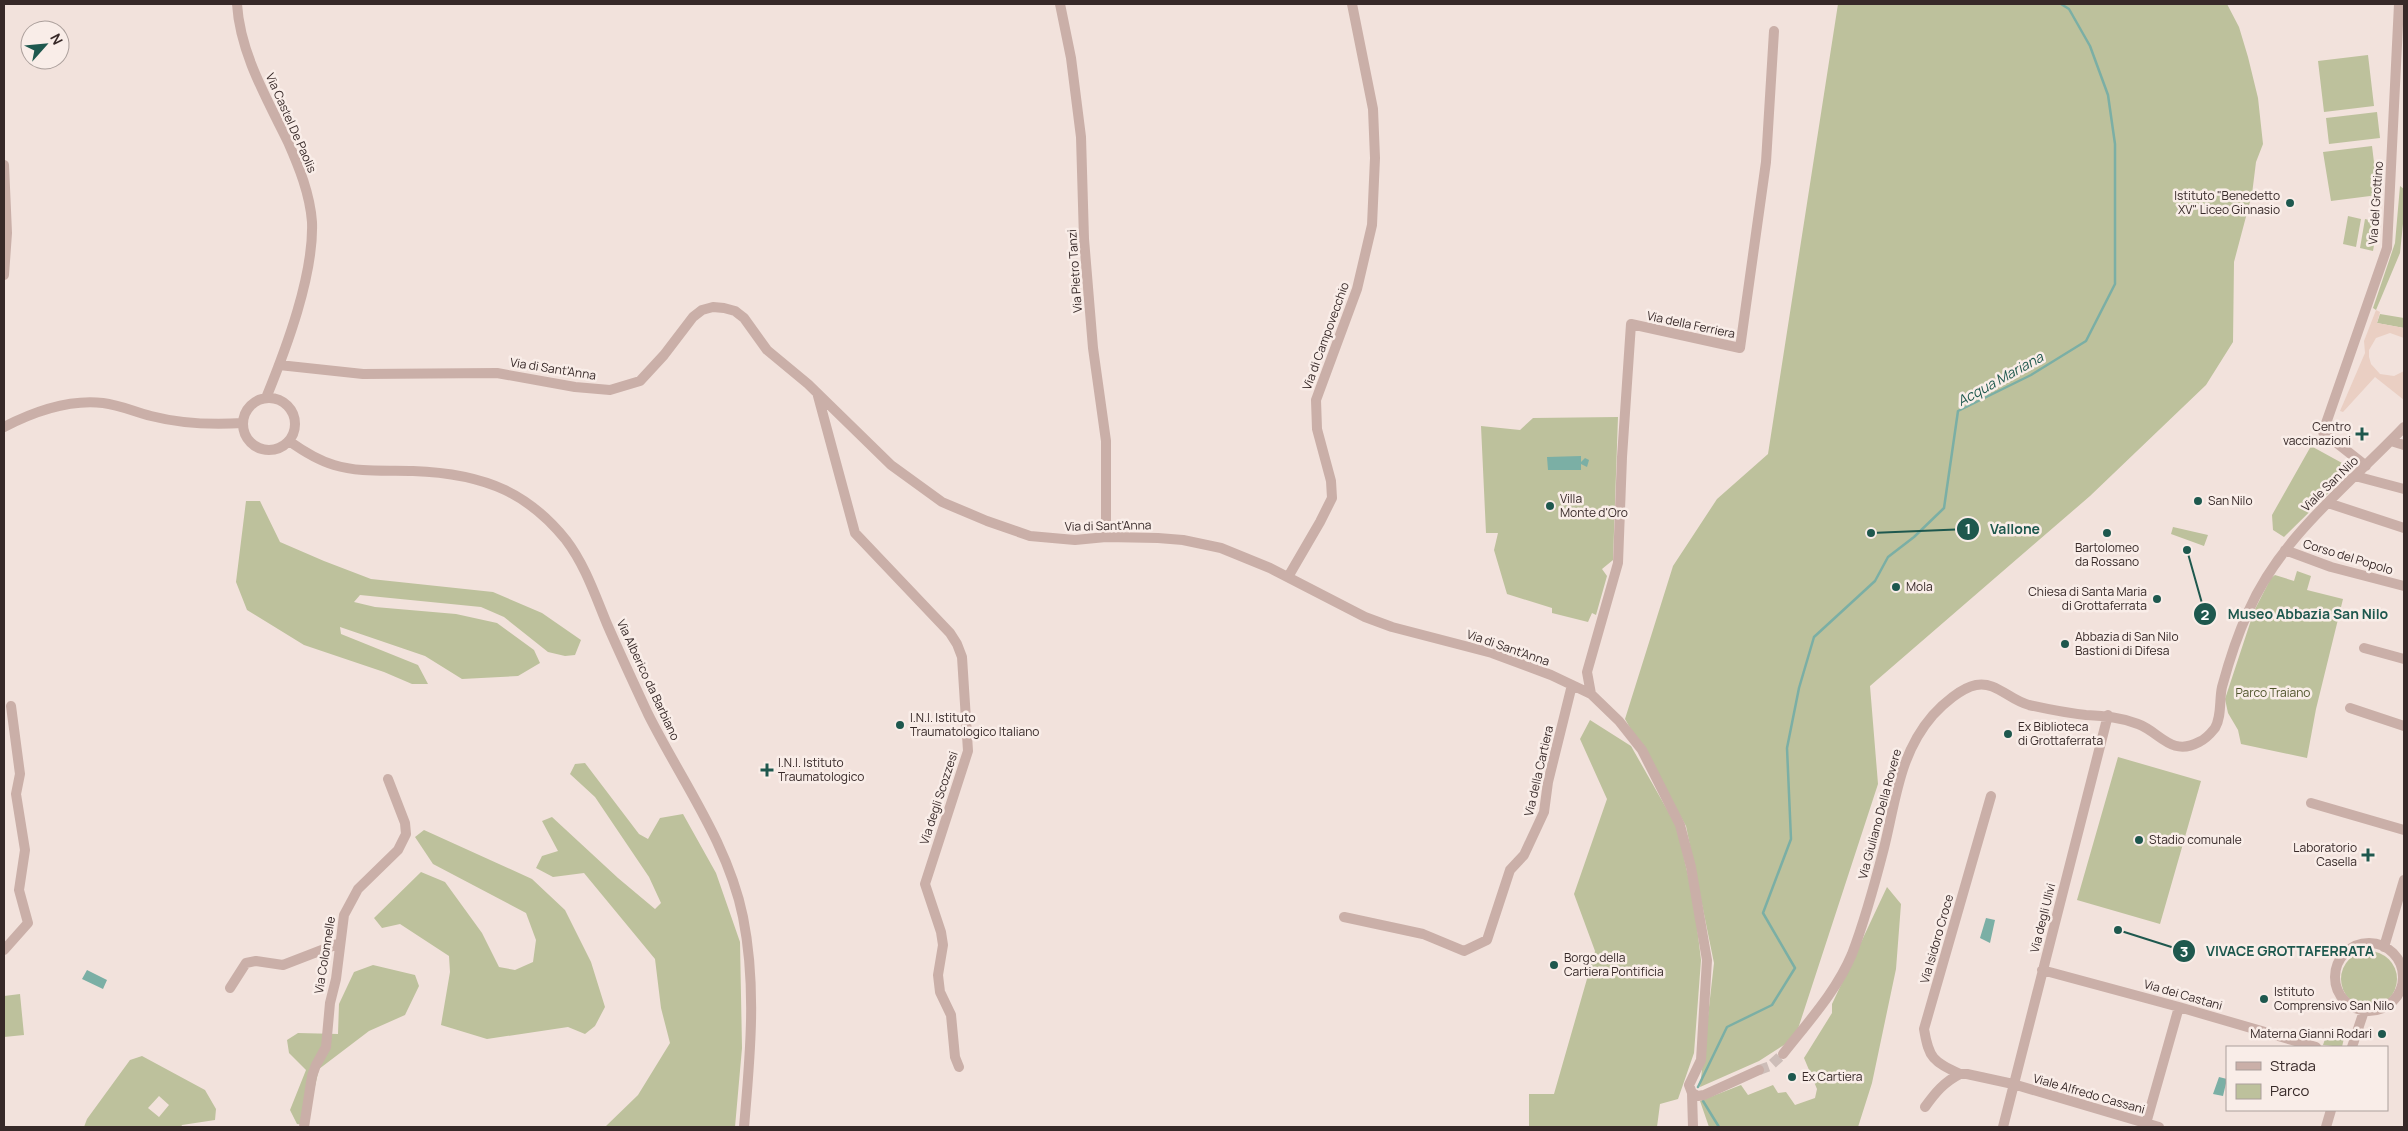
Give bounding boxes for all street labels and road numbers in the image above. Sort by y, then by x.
street label: Via Castel De Paolis [262,70,321,175]
street label: Via del Grottino [2364,161,2387,245]
street label: Via Pietro Tanzi [1063,229,1086,313]
street label: Via di Campovecchio [1298,280,1353,392]
street label: Via della Ferriera [1645,307,1737,342]
street label: Via di Sant'Anna [509,353,597,384]
street label: Viale San Nilo [2297,452,2362,515]
street label: Via di Sant'Anna [1064,516,1152,535]
street label: Corso del Popolo [2301,535,2395,578]
street label: Via Alberico da Barbiano [613,616,684,743]
street label: Via di Sant'Anna [1464,625,1552,670]
street label: Via della Cartiera [1520,724,1557,818]
street label: Via Giuliano Della Rovere [1854,747,1905,881]
street label: Via degli Scozzesi [915,749,962,847]
street label: Via degli Ulivi [2026,881,2059,954]
street label: Via Isidoro Croce [1916,892,1957,985]
street label: Via Colonnelle [310,915,339,995]
street label: Via dei Castani [2142,975,2224,1014]
street label: Viale Alfredo Cassani [2031,1069,2147,1118]

